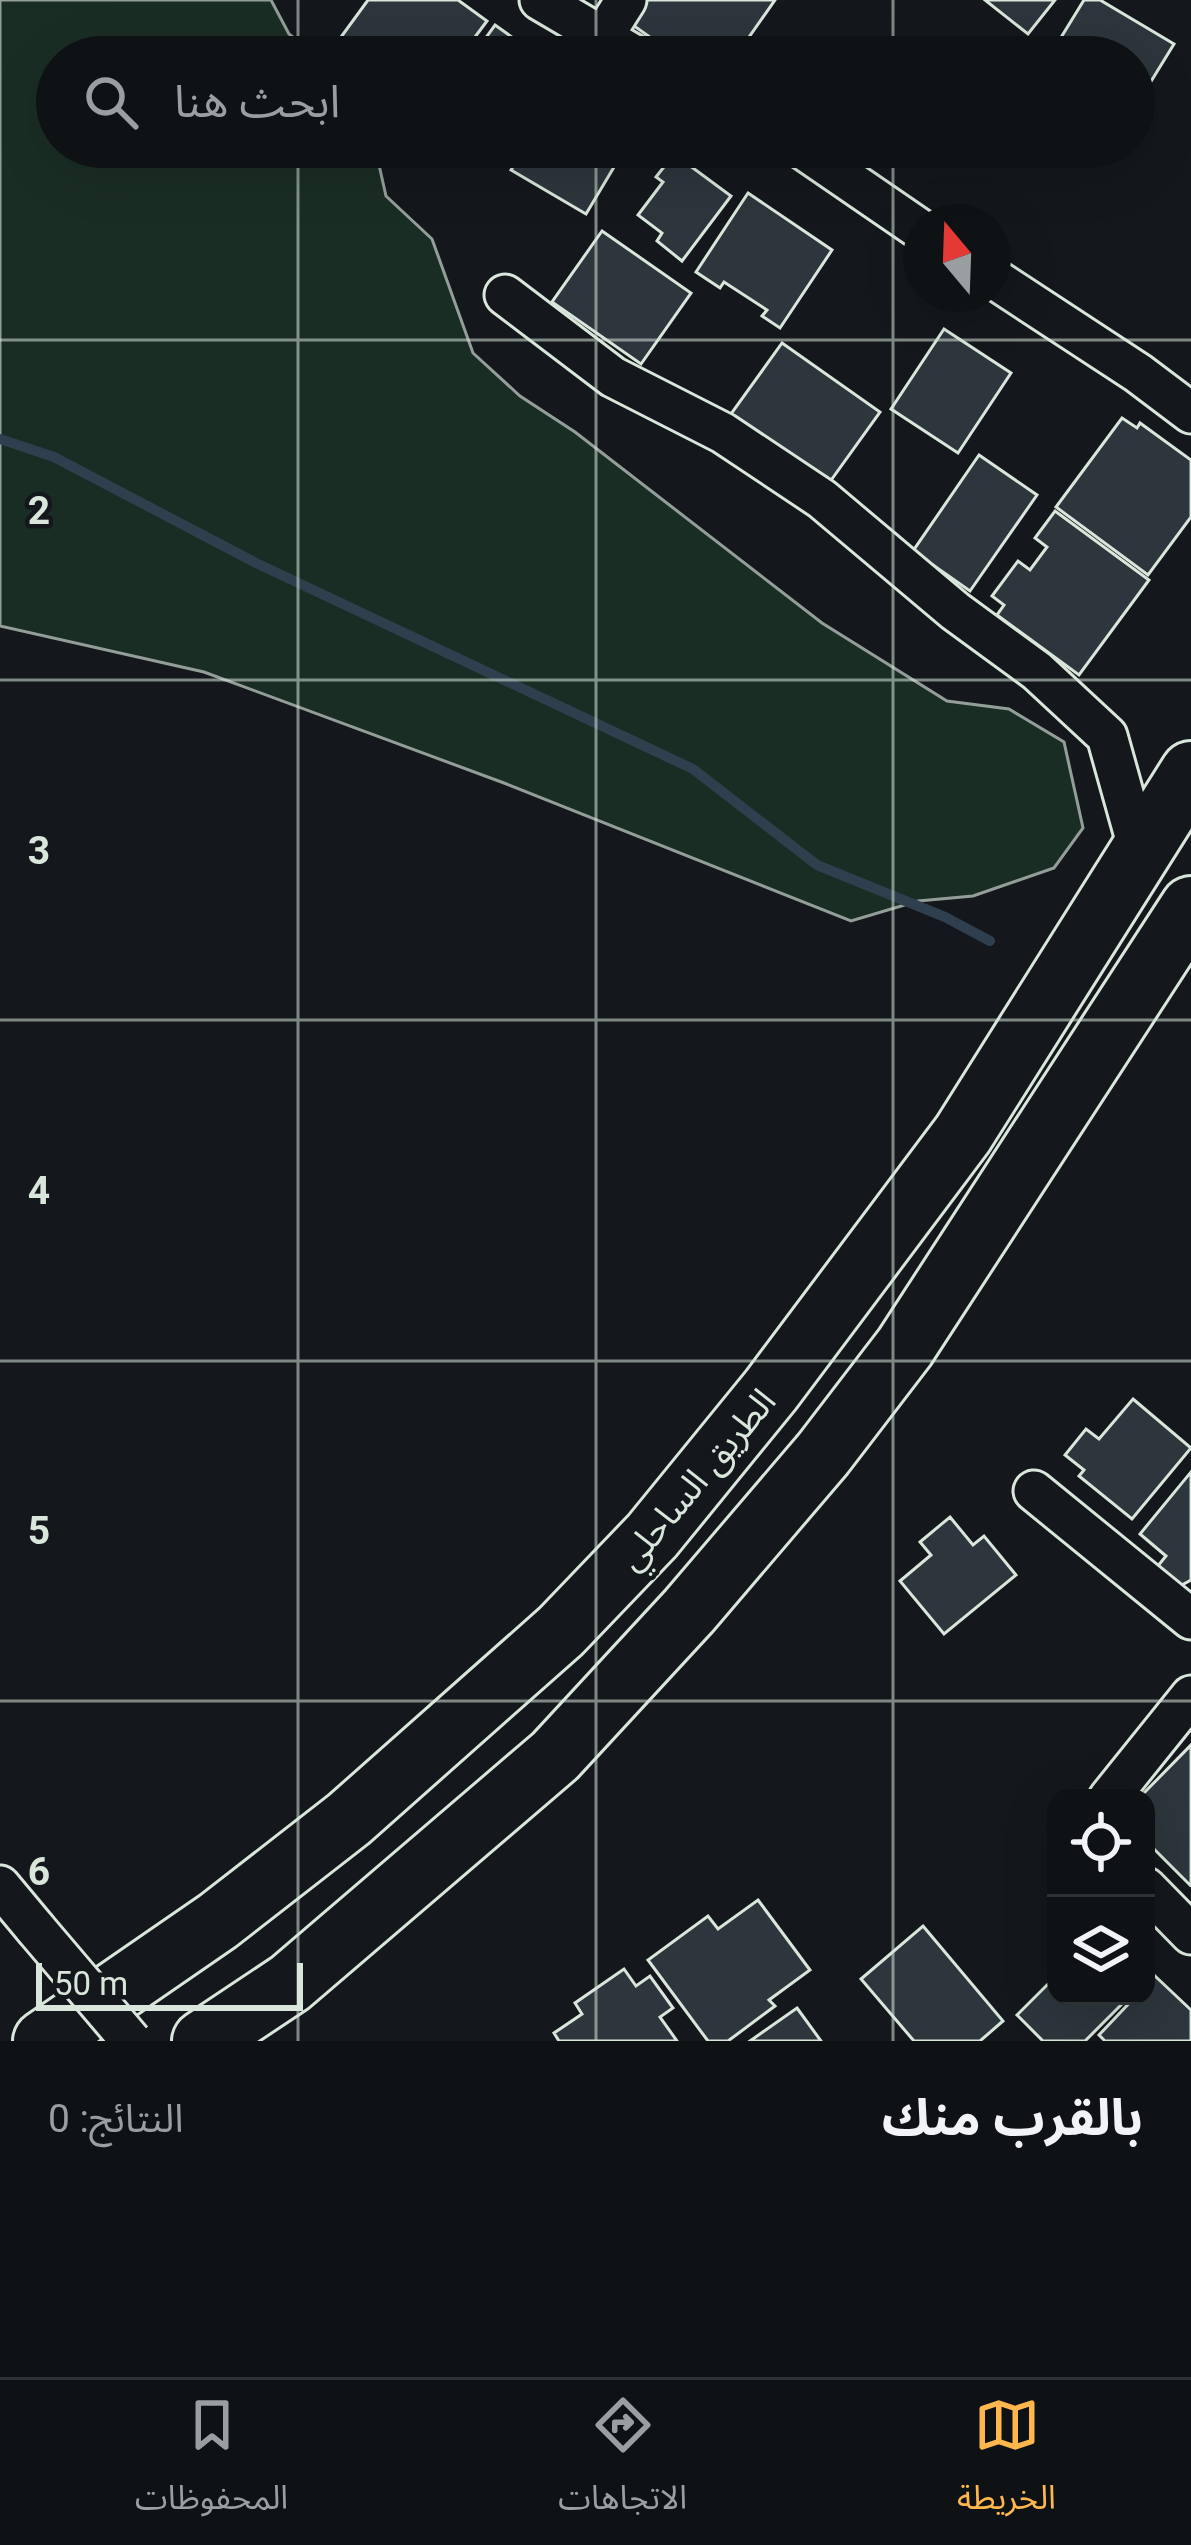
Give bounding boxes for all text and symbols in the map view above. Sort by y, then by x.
search box [36,36,1155,168]
icon: search [78,69,144,135]
text: ابحث هنا [174,75,340,128]
north arrow [903,204,1011,312]
text: 2 [28,488,50,534]
text: 3 [28,828,50,874]
text: 4 [28,1168,50,1214]
street label: الطريق الساحلي [609,1381,789,1583]
text: 5 [28,1508,50,1554]
map controls [1047,1789,1155,2005]
button: locate [1047,1789,1155,1897]
text: 6 [28,1849,50,1895]
button: layers [1047,1897,1155,2005]
scale bar [36,1957,303,2010]
text: 50 m [54,1964,128,2003]
text: بالقرب منك [882,2088,1143,2147]
text: النتائج: 0 [48,2096,184,2142]
tab: المحفوظات [135,2392,288,2533]
tab: الاتجاهات [558,2392,687,2533]
tab: الخريطة [957,2392,1056,2533]

